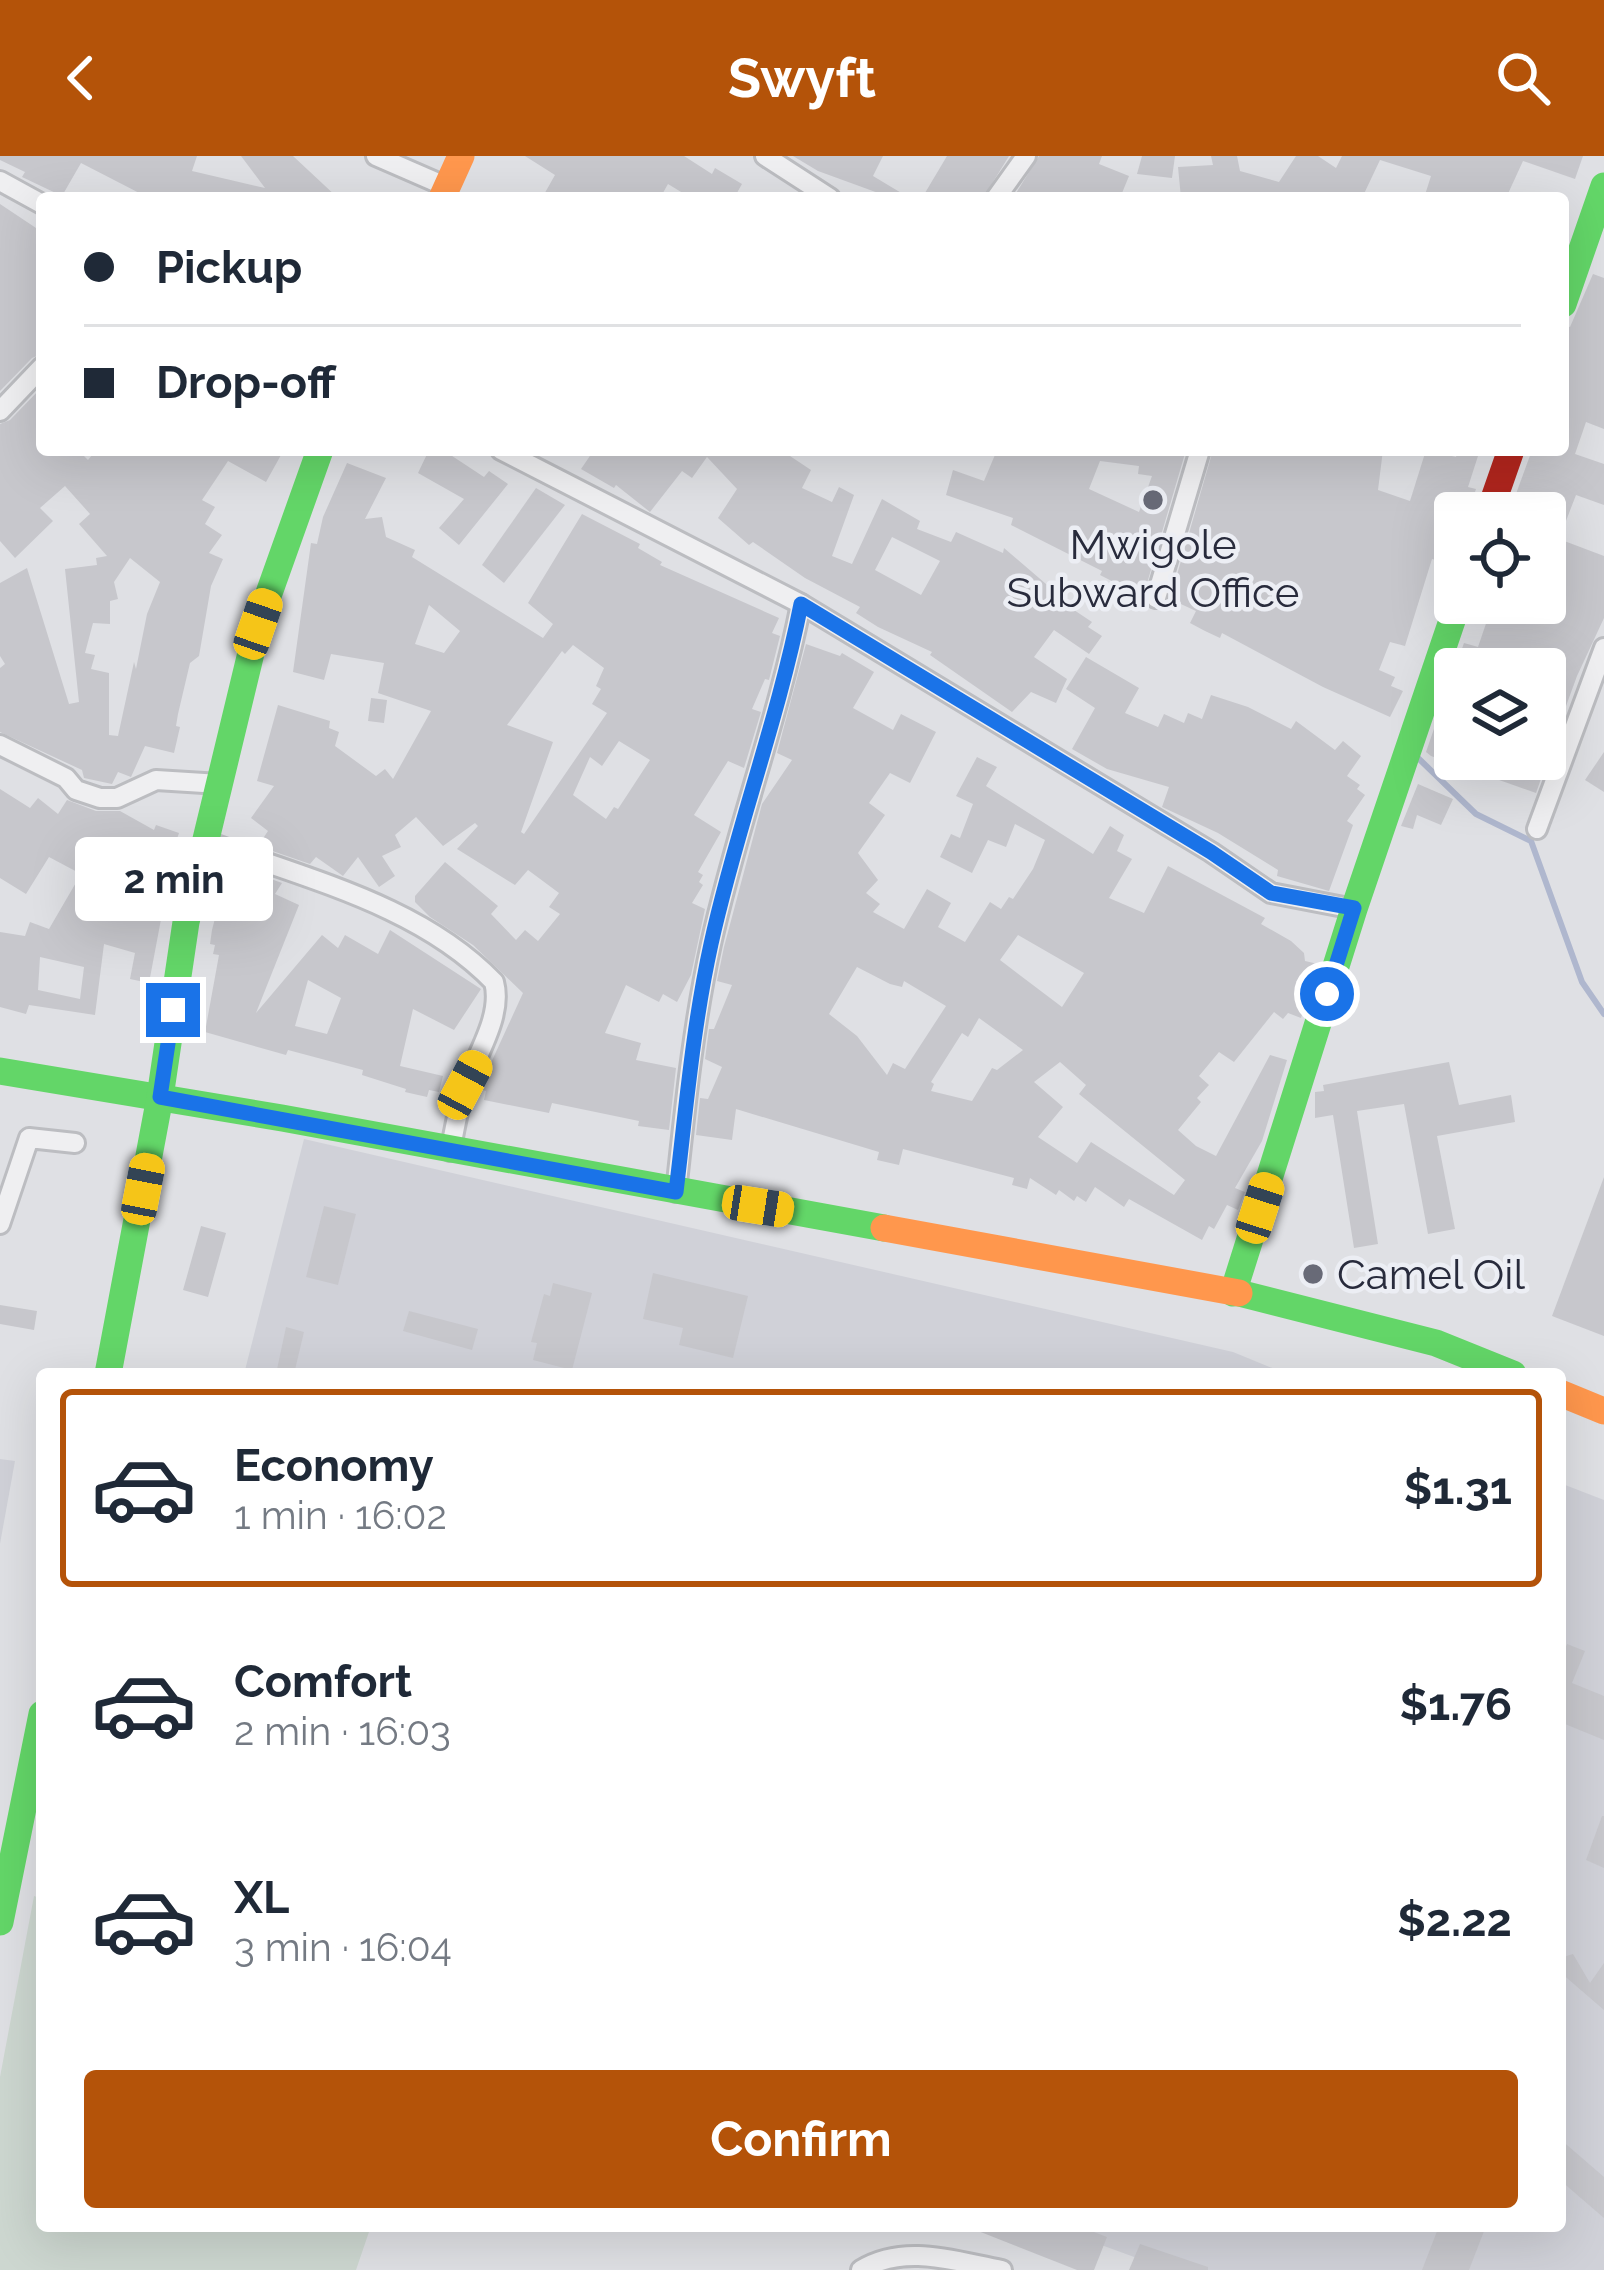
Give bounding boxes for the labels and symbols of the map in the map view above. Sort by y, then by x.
marker: Mwigole Subward Office [1140,487,1166,513]
place label: Mwigole Subward Office [1007,520,1299,617]
car [229,584,287,664]
callout: 2 min [74,836,272,920]
route start [1300,967,1354,1021]
route end [146,983,200,1037]
car [432,1045,498,1125]
car [118,1150,168,1228]
car [1232,1168,1288,1248]
car [720,1183,796,1229]
place label: Camel Oil [1337,1250,1526,1299]
marker: Camel Oil [1300,1261,1326,1287]

